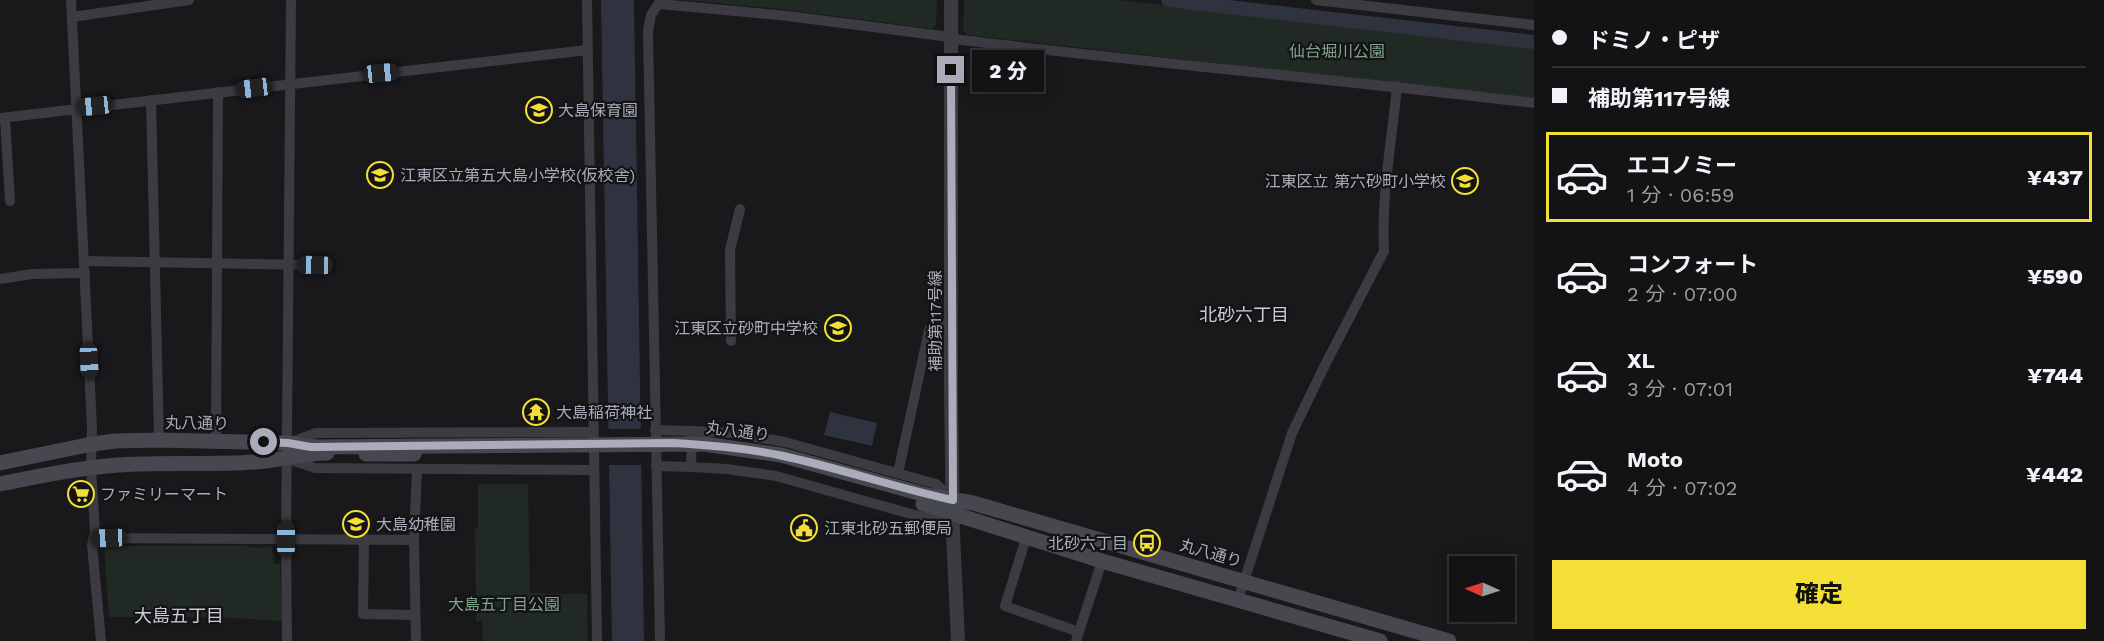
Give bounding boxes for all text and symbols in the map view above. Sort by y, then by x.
text: ドミノ・ピザ [1588,28,1720,53]
park label: 仙台堀川公園 [1289,42,1385,61]
callout: 2 分 [972,49,1044,91]
route end [937,56,964,83]
text: 2 分 [989,59,1027,83]
car [362,62,400,84]
car [235,77,273,99]
text: 補助第117号線 [1588,86,1730,111]
car [76,95,114,117]
school or university icon: 大島保育園 [524,95,554,125]
place label: 大島保育園 [558,101,638,120]
icon: car [1555,150,1609,204]
text: エコノミー [1627,153,1737,178]
school or university icon: 江東区立第五大島小学校(仮校舎) [365,160,395,190]
text: ¥437 [2027,165,2083,190]
place label: 江東区立第五大島小学校(仮校舎) [400,166,635,185]
school or university icon: 江東区立 第六砂町小学校 [1450,166,1480,196]
place label: 江東区立 第六砂町小学校 [1265,172,1446,191]
text: 1 分 · 06:59 [1627,183,1734,207]
icon: car [1555,249,1609,303]
text: コンフォート [1627,252,1758,277]
car [297,256,333,274]
text: ¥590 [2027,264,2083,289]
street label: 補助第117号線 [926,270,945,372]
text: 2 分 · 07:00 [1627,282,1738,306]
district label: 北砂六丁目 [1199,304,1289,325]
school or university icon: 江東区立砂町中学校 [823,313,853,343]
place label: 江東区立砂町中学校 [674,319,818,338]
car [79,343,99,379]
icon: car [1555,348,1609,402]
text: XL [1627,348,1655,373]
text: ¥744 [2027,363,2083,388]
text: 3 分 · 07:01 [1627,377,1733,401]
temple icon: 大島稲荷神社 [521,397,551,427]
place label: 大島稲荷神社 [556,403,652,422]
street label: 丸八通り [165,413,229,433]
street label: 丸八通り [705,418,771,444]
route start [250,428,277,455]
icon: car [1555,447,1609,501]
text: Moto [1627,447,1683,472]
text: ¥442 [2026,462,2083,487]
text: 4 分 · 07:02 [1627,476,1737,500]
supermarket icon: ファミリーマート [66,479,96,509]
place label: ファミリーマート [100,485,228,504]
school or university icon: 大島幼稚園 [341,509,371,539]
public building icon: 江東北砂五郵便局 [789,513,819,543]
place label: 大島幼稚園 [376,515,456,534]
place label: 江東北砂五郵便局 [824,519,952,538]
car [277,521,295,557]
car [91,528,127,548]
bus stop icon: 北砂六丁目 [1132,528,1162,558]
place label: 北砂六丁目 [1048,534,1128,553]
street label: 丸八通り [1178,535,1244,571]
north arrow [1449,556,1515,622]
map controls [1449,556,1515,622]
button: 確定 [1552,560,2086,629]
park label: 大島五丁目公園 [448,595,560,614]
district label: 大島五丁目 [134,605,224,626]

